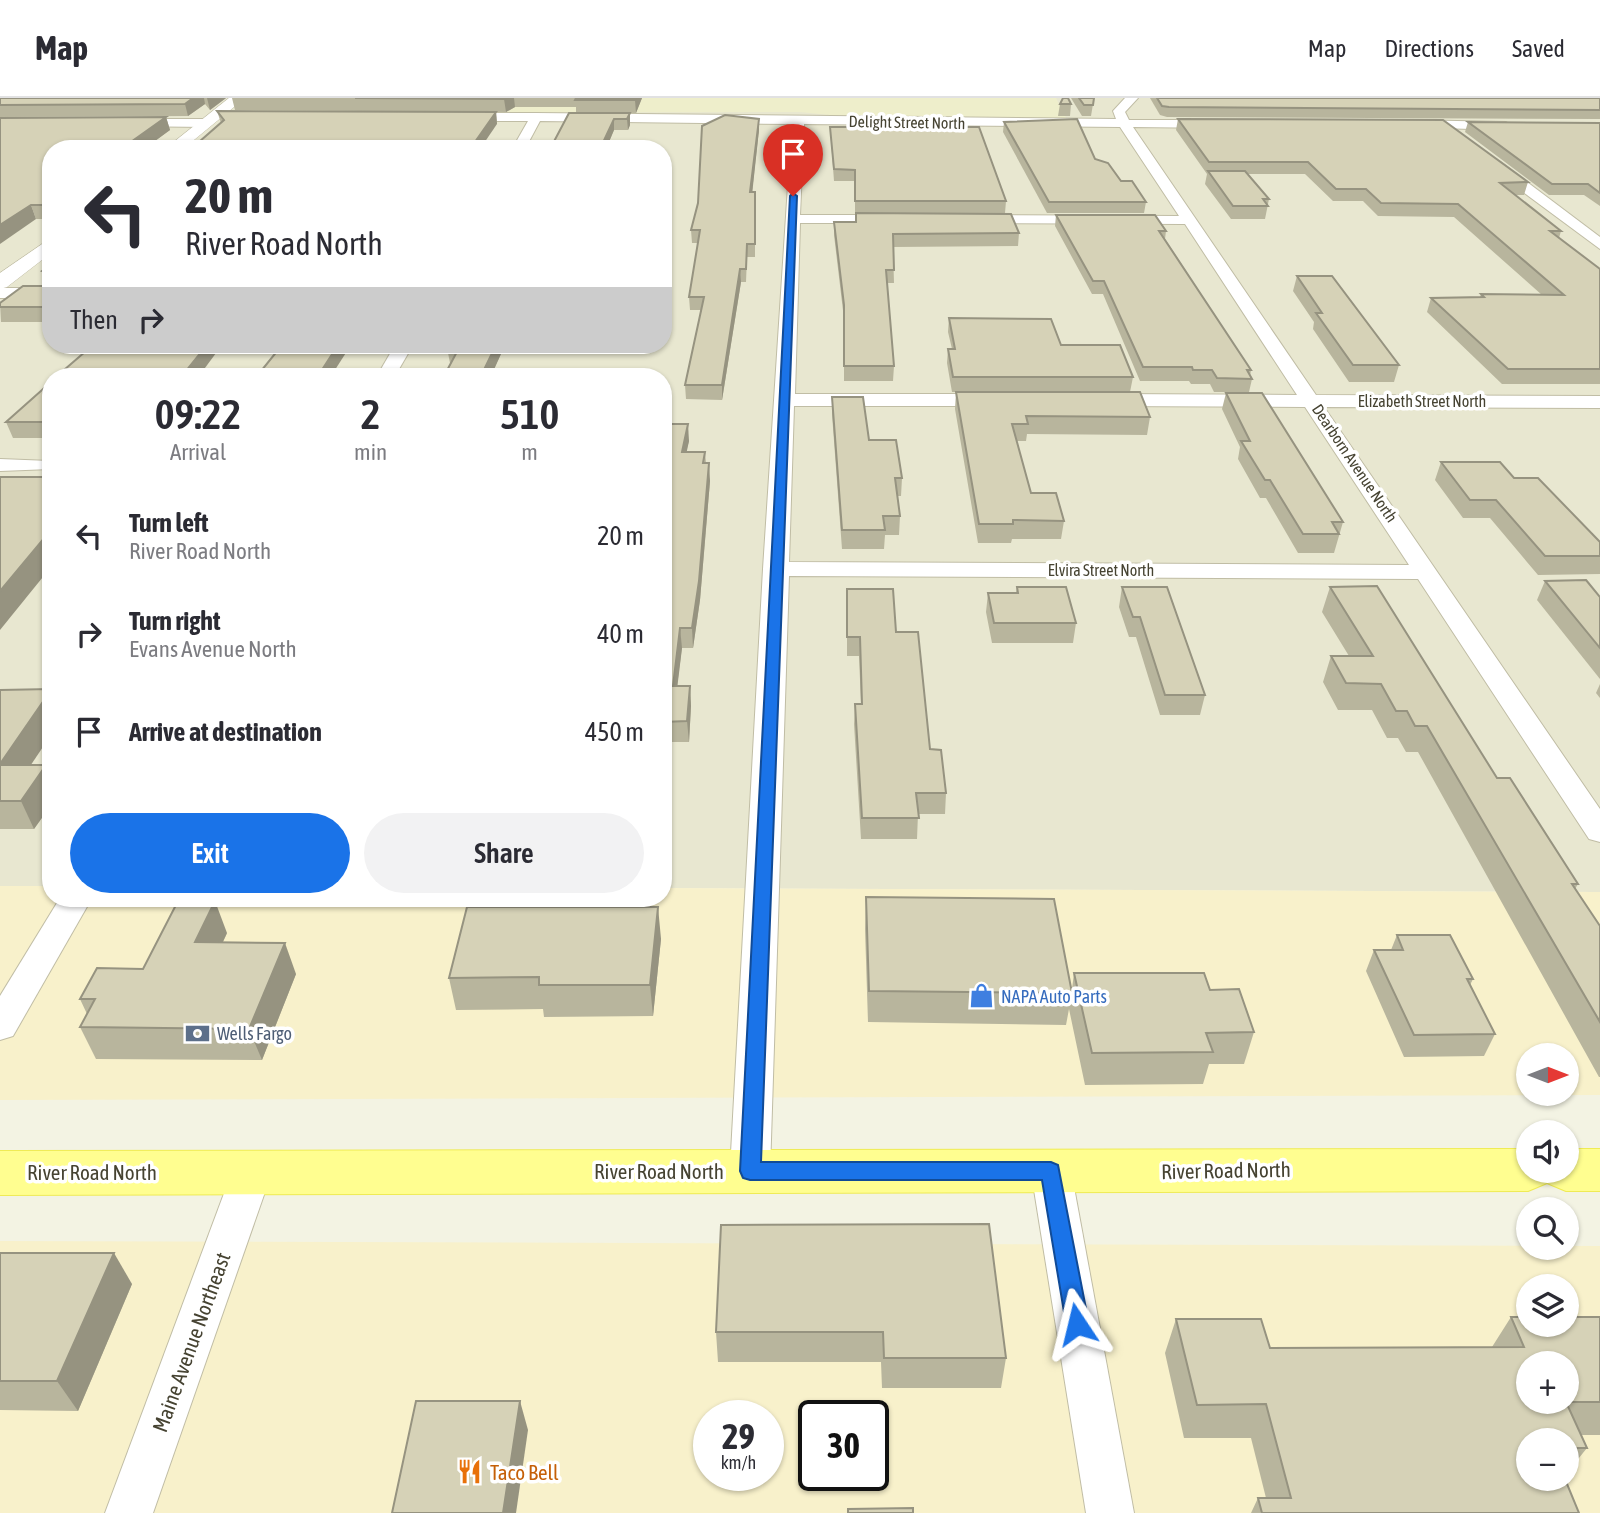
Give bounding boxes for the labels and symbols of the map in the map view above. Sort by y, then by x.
street label: Delight Street North [848,112,966,133]
pin [763,124,823,196]
street label: Elizabeth Street North [1358,392,1486,410]
street label: Dearborn Avenue North [1309,401,1401,525]
street label: Elvira Street North [1048,561,1154,579]
shop icon: NAPA Auto Parts [967,982,995,1010]
place label: NAPA Auto Parts [1001,986,1107,1007]
bank icon: Wells Fargo [183,1019,211,1047]
place label: Wells Fargo [217,1023,292,1044]
north arrow [1516,1043,1578,1106]
street label: River Road North [1161,1157,1291,1183]
street label: River Road North [594,1159,724,1183]
street label: River Road North [27,1160,157,1184]
street label: Maine Avenue Northeast [147,1249,235,1435]
position arrow [1040,1287,1114,1361]
speed limit sign: 30 [798,1400,889,1491]
restaurant icon: Taco Bell [456,1458,484,1486]
place label: Taco Bell [490,1460,559,1484]

